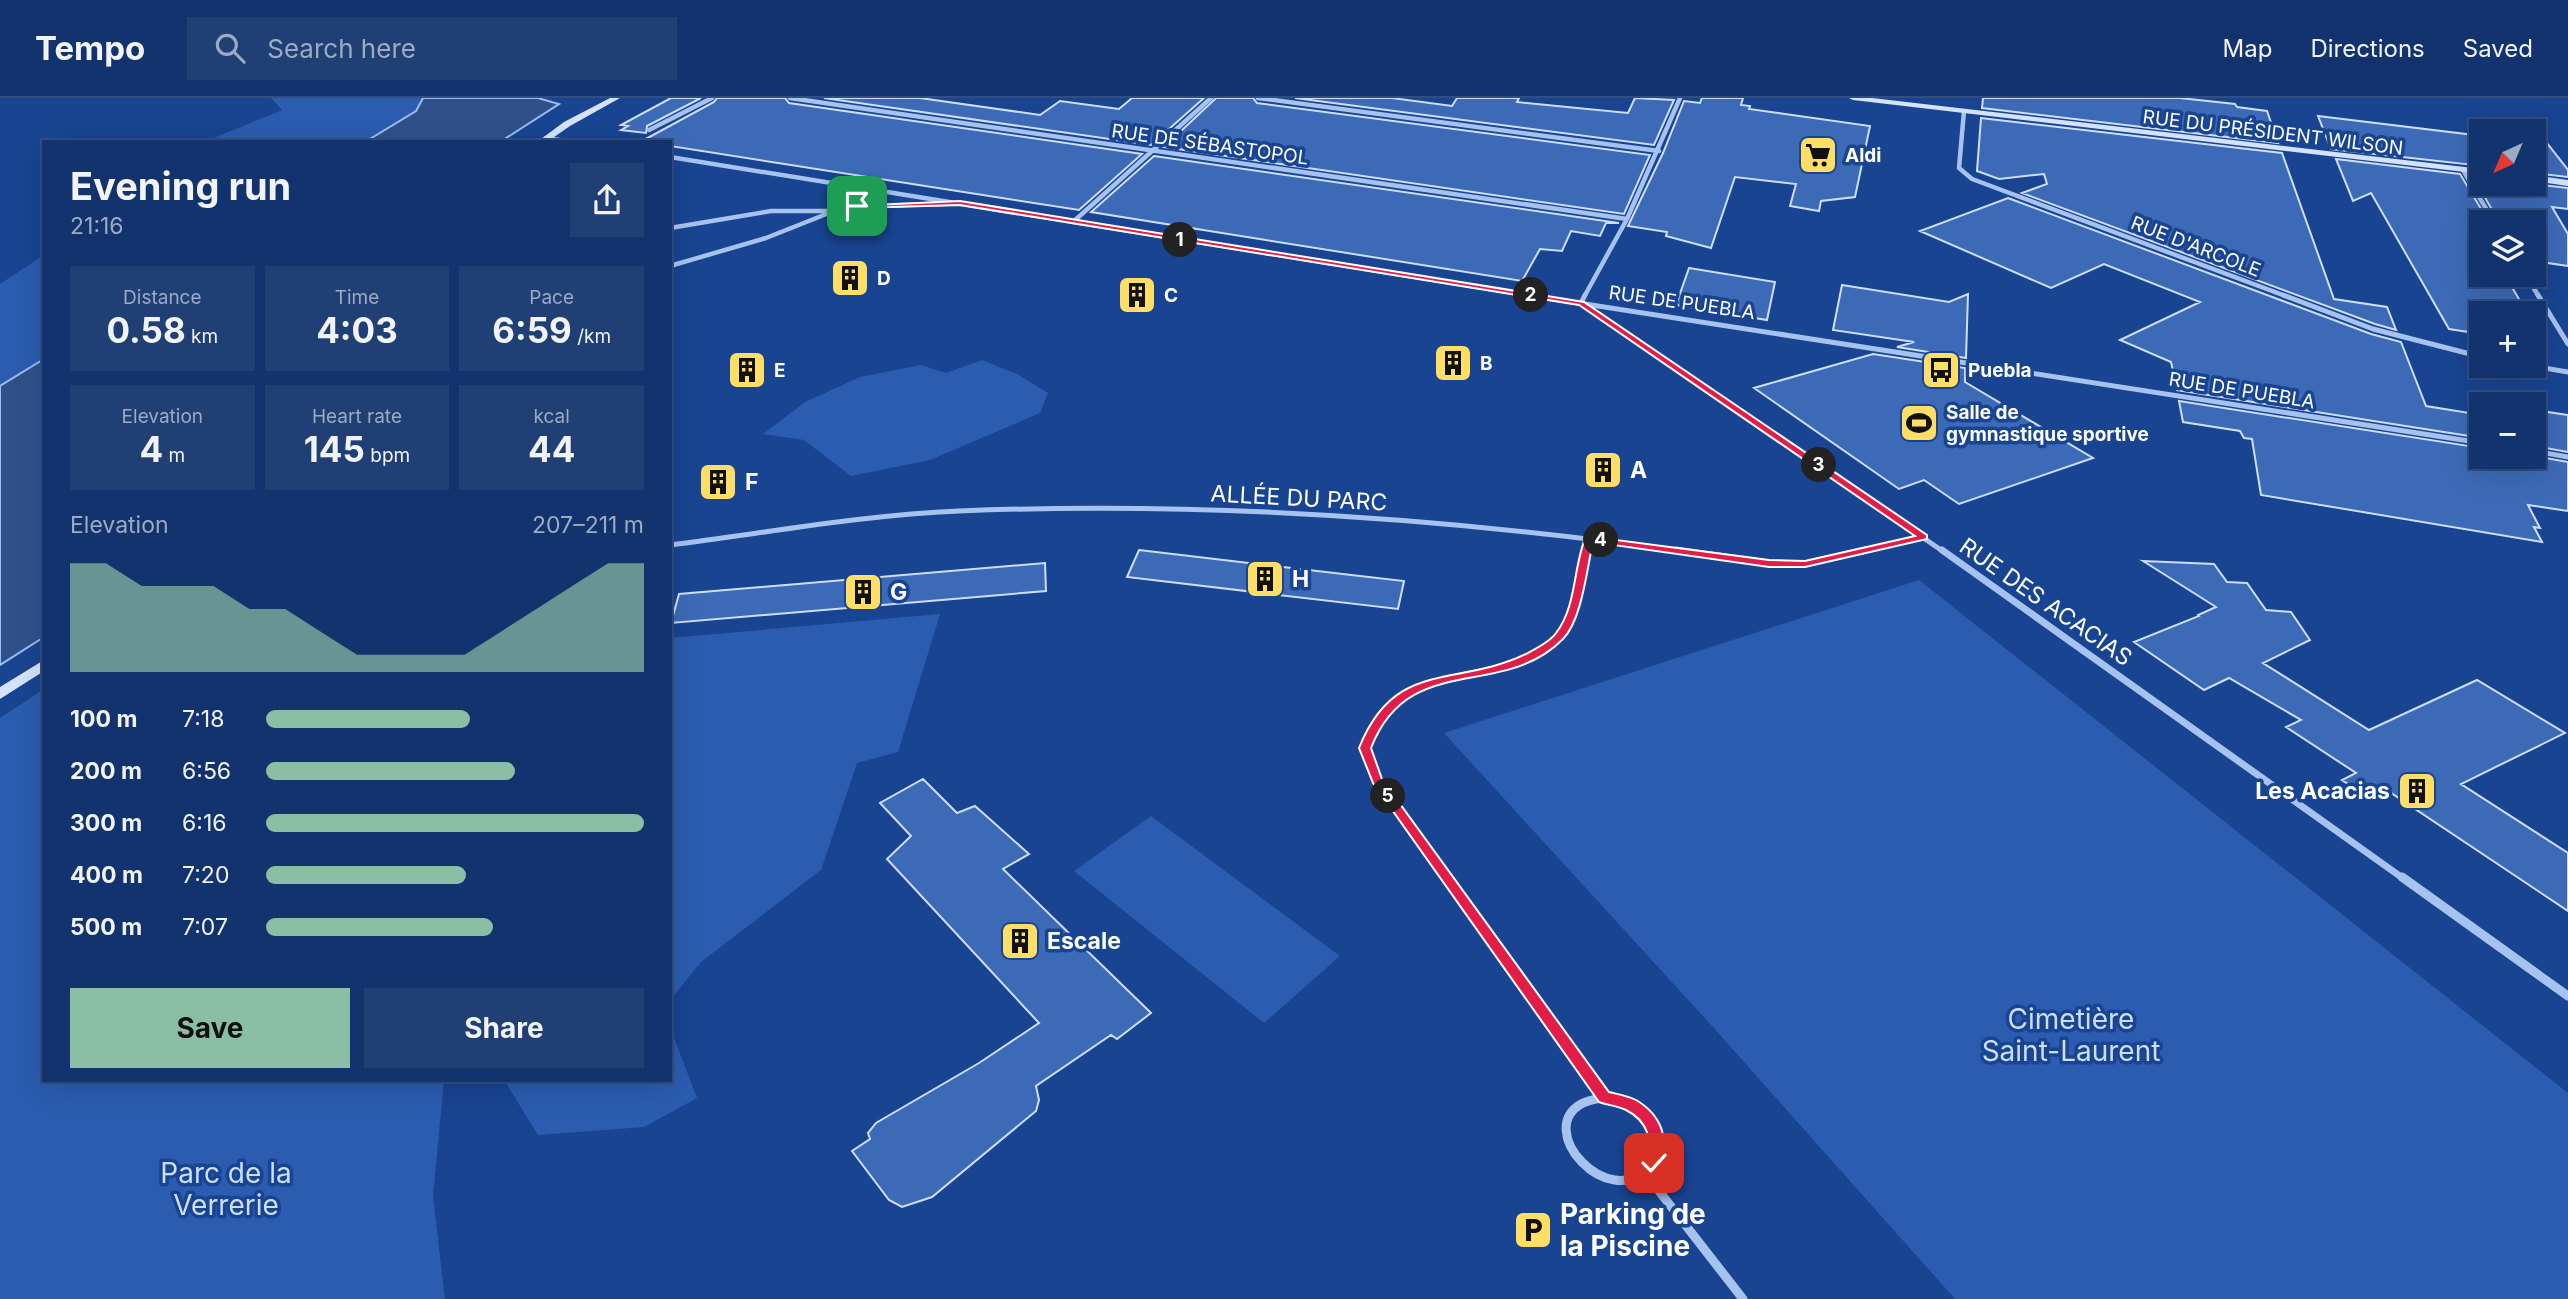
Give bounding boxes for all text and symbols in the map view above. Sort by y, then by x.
search box [187,17,677,80]
text: Tempo [35,28,145,68]
icon: search [211,29,249,67]
text: Search here [267,33,416,64]
text: Map [2223,34,2272,63]
text: Directions [2310,34,2425,63]
text: Saved [2463,34,2533,63]
street label: RUE DU PRÉSIDENT WILSON [2141,104,2405,160]
street label: RUE DE SÉBASTOPOL [1110,118,1310,170]
north arrow [2469,119,2546,196]
map controls [2469,119,2546,469]
supermarket icon: Aldi [1797,134,1839,176]
place label: Aldi [1845,144,1881,167]
text: Evening run [70,163,291,209]
button: share [570,163,644,237]
pin [827,176,887,236]
icon: arrive [838,187,876,225]
button: layers [2469,210,2546,287]
street label: RUE D'ARCOLE [2128,211,2264,282]
text: 21:16 [70,212,124,240]
pin: 1 [1162,222,1198,258]
text: 1 [1175,228,1184,251]
building icon: D [829,257,871,299]
place label: D [877,267,891,290]
building icon: C [1116,274,1158,316]
pin: 2 [1514,278,1548,312]
street label: RUE DE PUEBLA [1607,281,1757,324]
text: 2 [1525,283,1536,306]
place label: C [1164,284,1178,307]
text: Distance [123,286,202,309]
text: Time [335,286,379,309]
text: Pace [529,286,574,309]
button: + [2469,301,2546,378]
text: 0.58 [107,309,186,351]
text: 4:03 [316,309,398,351]
text: 6:59 [492,309,572,351]
text: km [186,325,218,348]
text: /km [572,325,611,348]
building icon: B [1432,342,1474,384]
building icon: E [726,349,768,391]
bus stop icon: Puebla [1920,349,1962,391]
place label: B [1480,352,1493,375]
place label: E [774,359,786,382]
place label: Puebla [1968,359,2032,382]
street label: RUE DE PUEBLA [2167,368,2317,413]
button: − [2469,392,2546,469]
place label: Salle de gymnastique sportive [1946,401,2149,446]
sports icon: Salle de gymnastique sportive [1898,402,1940,444]
text: Elevation [122,405,203,428]
text: Heart rate [312,405,402,428]
text: kcal [534,405,570,428]
text: 4 [139,428,163,470]
text: 145 [304,428,365,470]
text: 44 [528,428,575,470]
text: m [163,444,185,467]
text: bpm [365,444,410,467]
pin: 3 [1801,448,1836,482]
building icon: A [1582,449,1624,491]
text: 3 [1812,453,1825,476]
place label: A [1630,456,1647,484]
building icon: F [697,461,739,503]
place label: F [745,468,759,496]
street label: ALLÉE DU PARC [1210,479,1388,517]
text: Elevation [70,511,169,539]
text: 207–211 m [532,511,644,539]
pin: 4 [1584,522,1618,558]
text: 4 [1594,528,1607,551]
street label: RUE DES ACACIAS [1954,532,2138,672]
building icon: H [1244,558,1286,600]
place label: H [1292,565,1309,593]
building icon: G [842,571,884,613]
place label: G [890,578,907,606]
text: 100 m [70,705,137,733]
text: 7:18 [182,705,224,733]
text: 200 m [70,757,142,785]
text: 6:56 [182,757,231,785]
building icon: Les Acacias [2396,770,2438,812]
place label: Les Acacias [2255,777,2390,805]
pin: 5 [1370,778,1406,814]
text: 5 [1381,784,1394,807]
text: 300 m [70,809,142,837]
text: 6:16 [182,809,227,837]
text: 400 m [70,861,143,889]
text: 7:20 [182,861,229,889]
text: 500 m [70,913,142,941]
text: 7:07 [182,913,228,941]
building icon: Escale [999,920,1041,962]
place label: Escale [1047,927,1121,955]
button: Save [70,988,350,1068]
button: Share [364,988,644,1068]
park label: Cimetière Saint-Laurent [1982,1002,2160,1068]
pin [1624,1133,1684,1193]
icon: check [1635,1144,1673,1182]
park label: Parc de la Verrerie [160,1156,292,1222]
place label: Parking de la Piscine [1560,1197,1706,1263]
parking icon: Parking de la Piscine [1512,1209,1554,1251]

